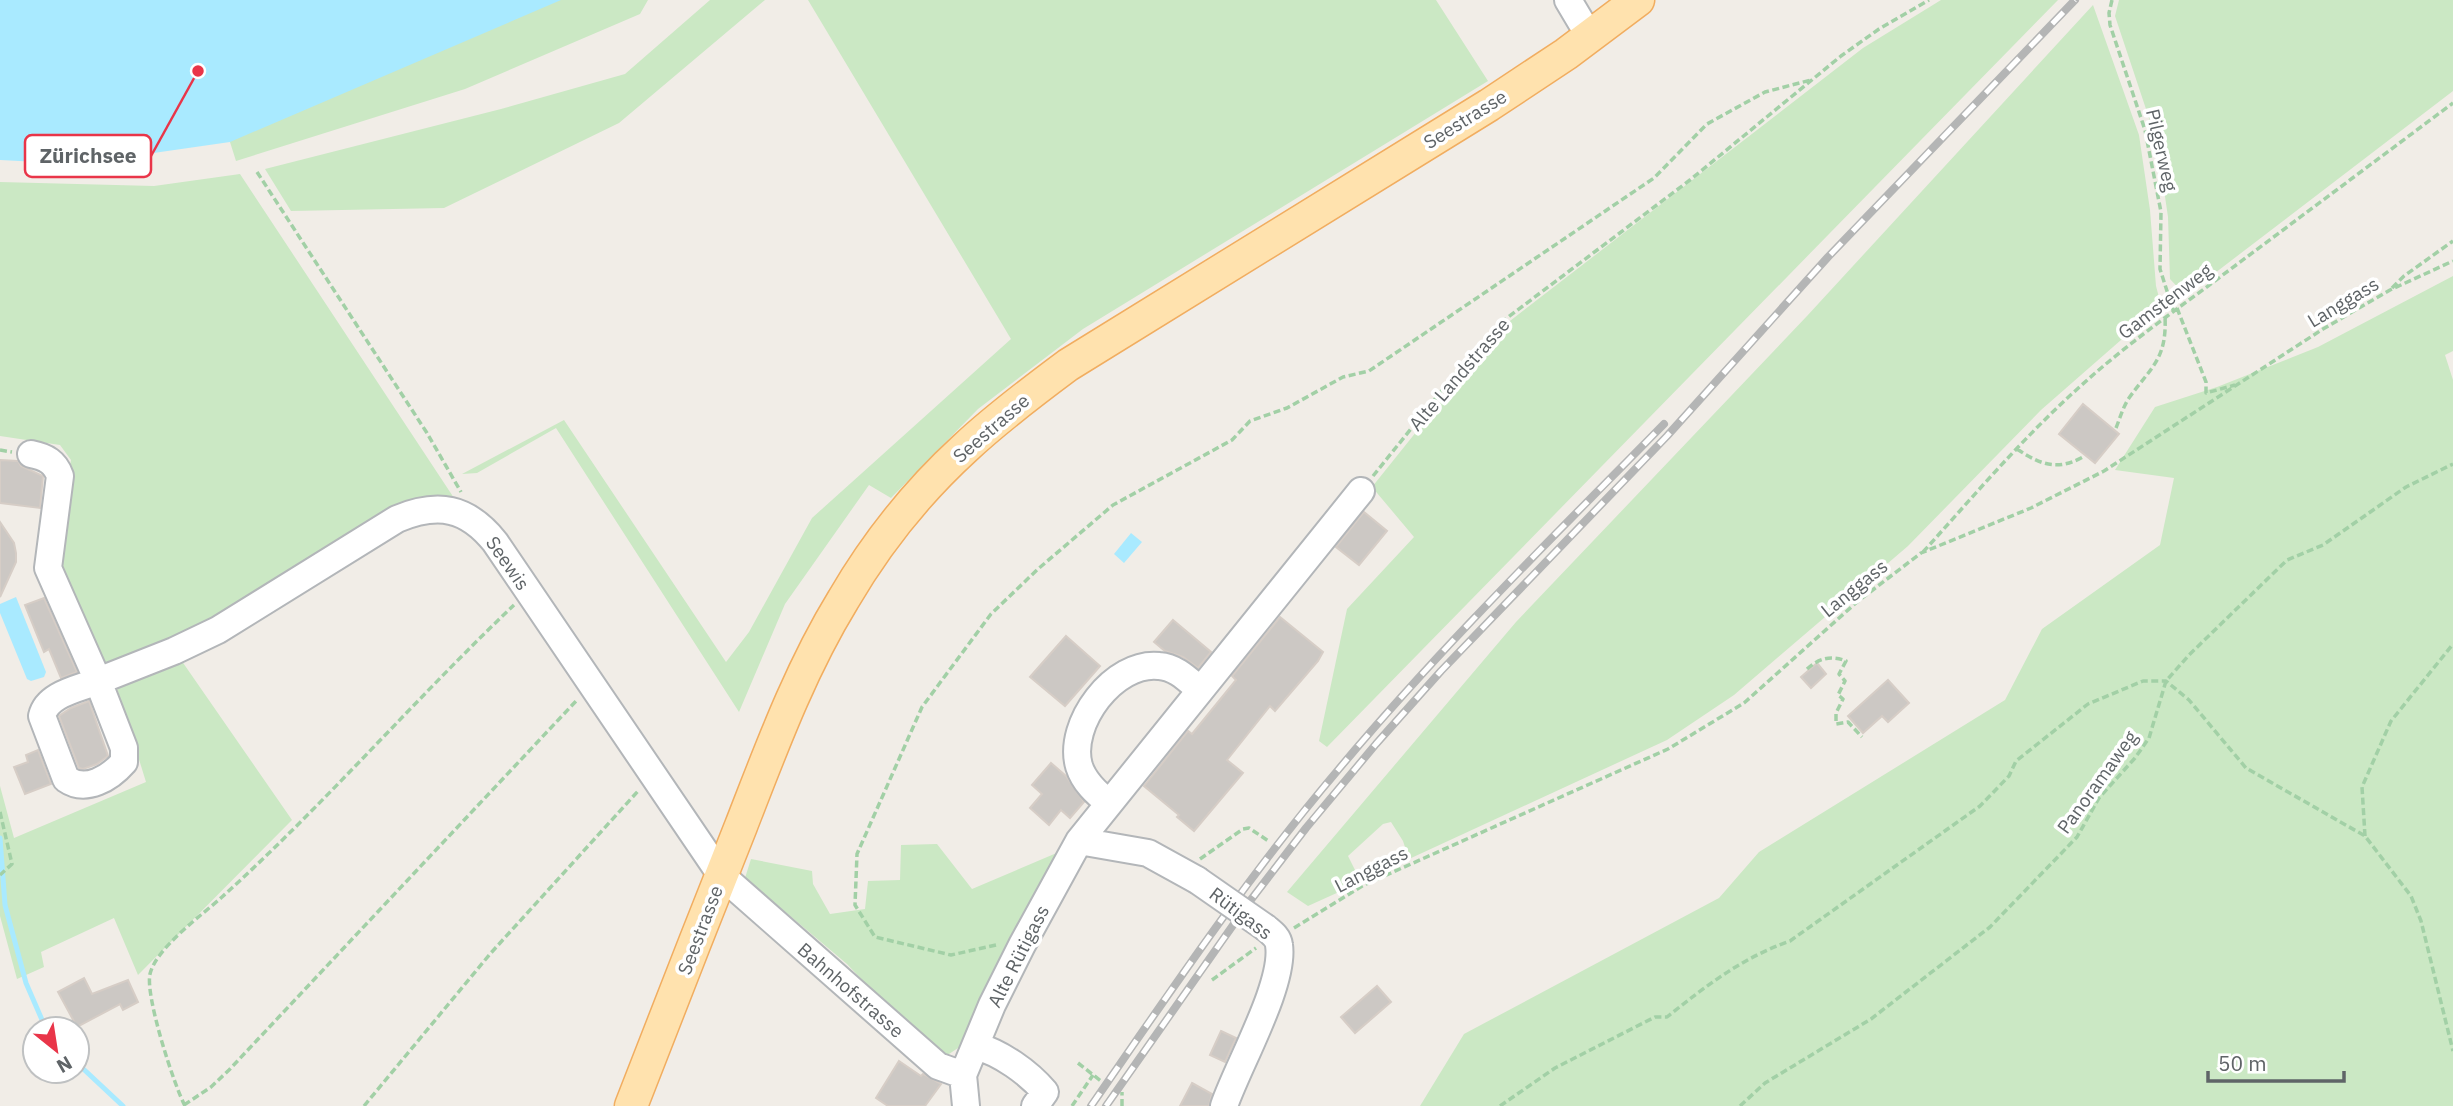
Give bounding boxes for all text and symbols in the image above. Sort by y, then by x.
street label: Seestrasse [1419,84,1511,154]
street label: Pilgerweg [2141,106,2183,194]
callout: Zürichsee [25,135,151,177]
text: Zürichsee [39,141,137,169]
street label: Gamstenweg [2113,258,2217,344]
street label: Langgass [2303,271,2383,333]
street label: Alte Landstrasse [1403,313,1515,435]
street label: Seestrasse [948,388,1034,468]
street label: Seewis [481,531,535,595]
street label: Langgass [1816,554,1892,622]
street label: Panoramaweg [2052,726,2142,838]
street label: Langgass [1330,840,1412,898]
street label: Rütigass [1205,881,1277,945]
street label: Seestrasse [672,882,728,978]
street label: Alte Rütigass [982,901,1054,1011]
street label: Bahnhofstrasse [793,937,909,1043]
north arrow [21,1015,91,1085]
scale bar [2208,1040,2344,1084]
text: 50 m [2218,1049,2267,1077]
text: N [53,1051,76,1079]

